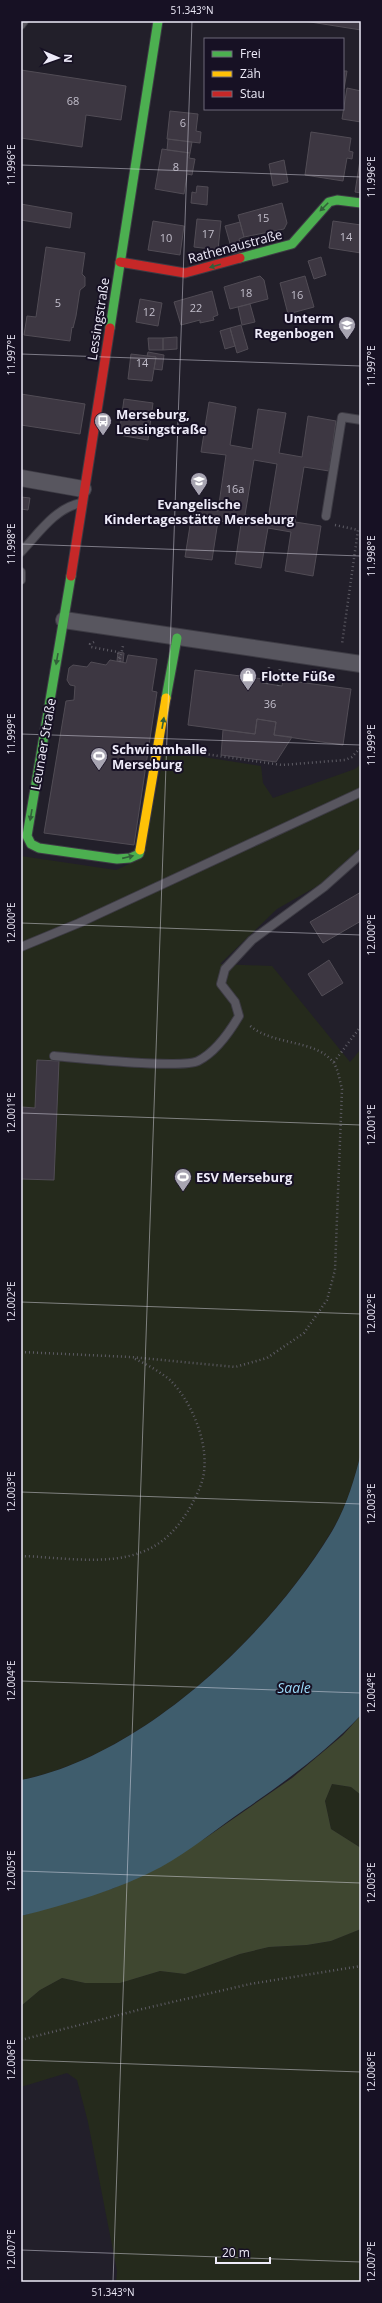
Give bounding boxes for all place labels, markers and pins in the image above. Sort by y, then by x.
place label: Unterm Regenbogen [254,309,334,342]
school or university icon: Unterm Regenbogen [337,315,357,340]
place label: Merseburg, Lessingstraße [116,405,207,438]
bus stop icon: Merseburg, Lessingstraße [93,411,113,436]
school or university icon: Evangelische Kindertagesstätte Merseburg [189,471,209,496]
place label: Evangelische Kindertagesstätte Merseburg [104,495,295,528]
shop icon: Flotte Füße [238,666,258,691]
place label: Flotte Füße [261,667,335,685]
place label: Schwimmhalle Merseburg [112,740,207,773]
sports icon: Schwimmhalle Merseburg [89,746,109,771]
sports icon: ESV Merseburg [173,1167,193,1192]
place label: ESV Merseburg [196,1168,293,1186]

